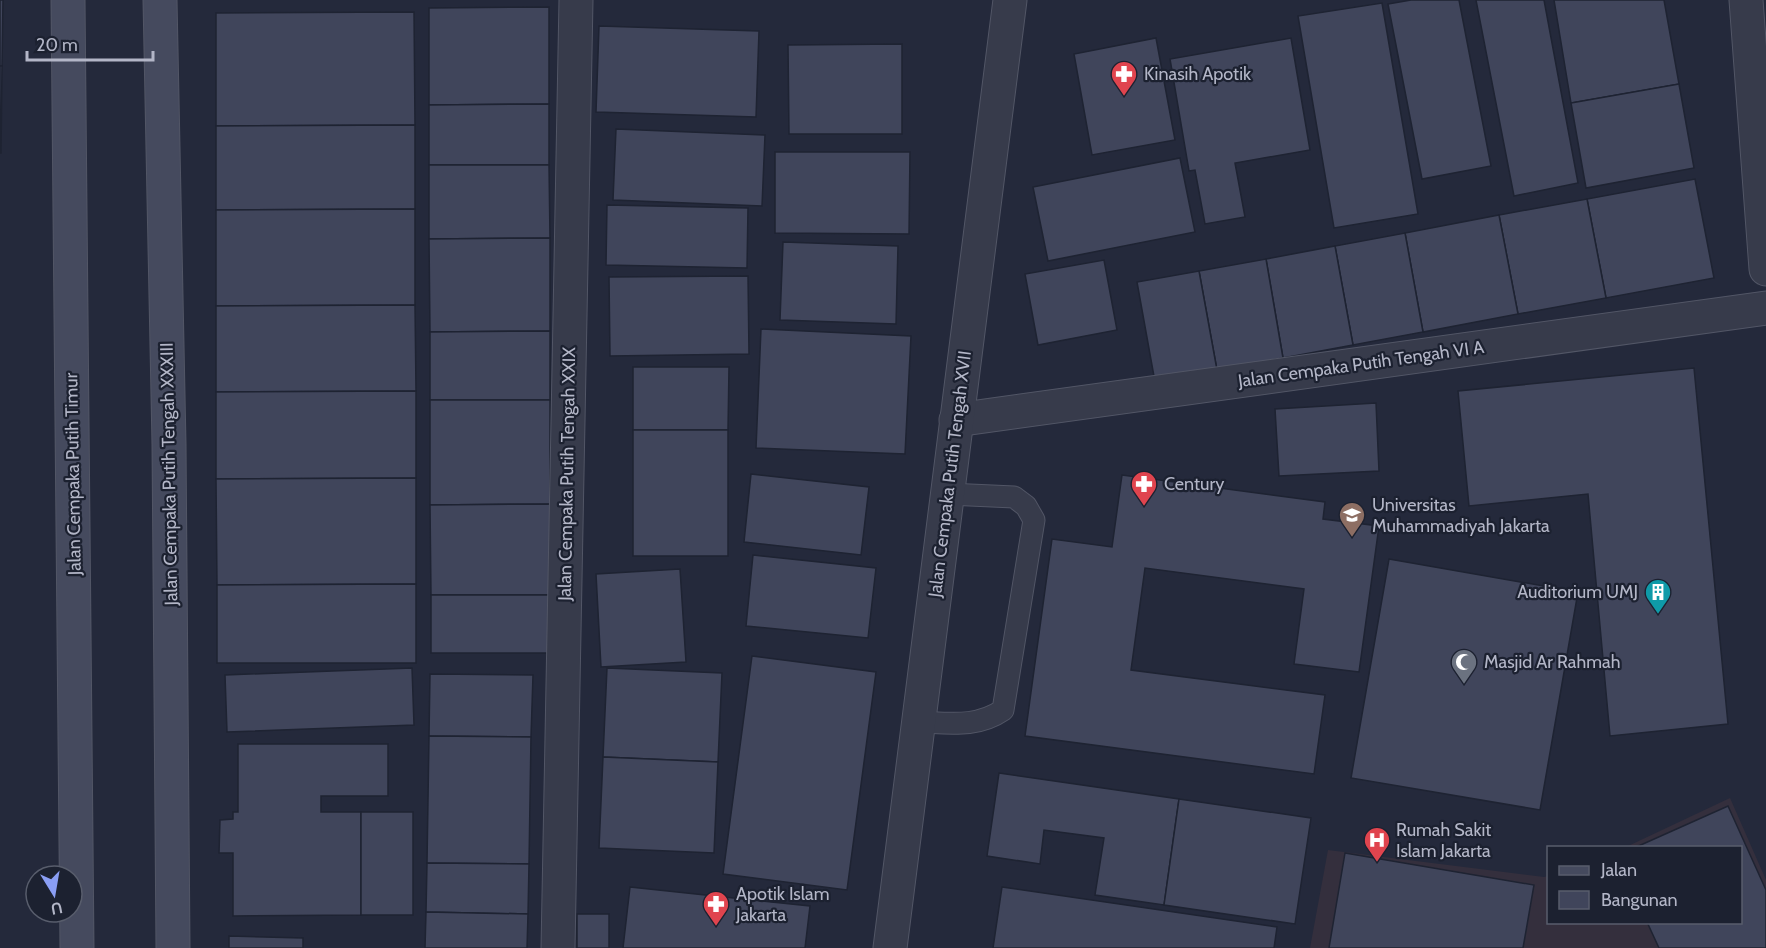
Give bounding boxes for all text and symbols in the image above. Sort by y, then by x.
scale bar [27,24,153,62]
text: 20 m [36,34,78,56]
pharmacy icon: Kinasih Apotik [1109,59,1139,97]
place label: Kinasih Apotik [1144,63,1252,85]
street label: Jalan Cempaka Putih Tengah VI A [1236,336,1485,392]
street label: Jalan Cempaka Putih Tengah XXXIII [156,342,182,607]
street label: Jalan Cempaka Putih Tengah XXIX [554,347,580,602]
street label: Jalan Cempaka Putih Tengah XVII [924,349,976,600]
street label: Jalan Cempaka Putih Timur [60,372,86,577]
pharmacy icon: Century [1129,469,1159,507]
place label: Century [1164,473,1224,495]
place label: Universitas Muhammadiyah Jakarta [1372,494,1550,537]
school or university icon: Universitas Muhammadiyah Jakarta [1337,500,1367,538]
building icon: Auditorium UMJ [1643,577,1673,615]
place label: Auditorium UMJ [1517,581,1638,603]
mosque icon: Masjid Ar Rahmah [1449,647,1479,685]
place label: Masjid Ar Rahmah [1484,651,1620,673]
place label: Rumah Sakit Islam Jakarta [1396,819,1491,862]
hospital icon: Rumah Sakit Islam Jakarta [1362,825,1392,863]
legend [1547,846,1742,924]
text: Jalan [1600,859,1637,881]
north arrow [24,864,84,924]
place label: Apotik Islam Jakarta [735,883,829,926]
pharmacy icon: Apotik Islam Jakarta [701,889,731,927]
text: Bangunan [1601,889,1678,911]
text: U [49,898,64,919]

